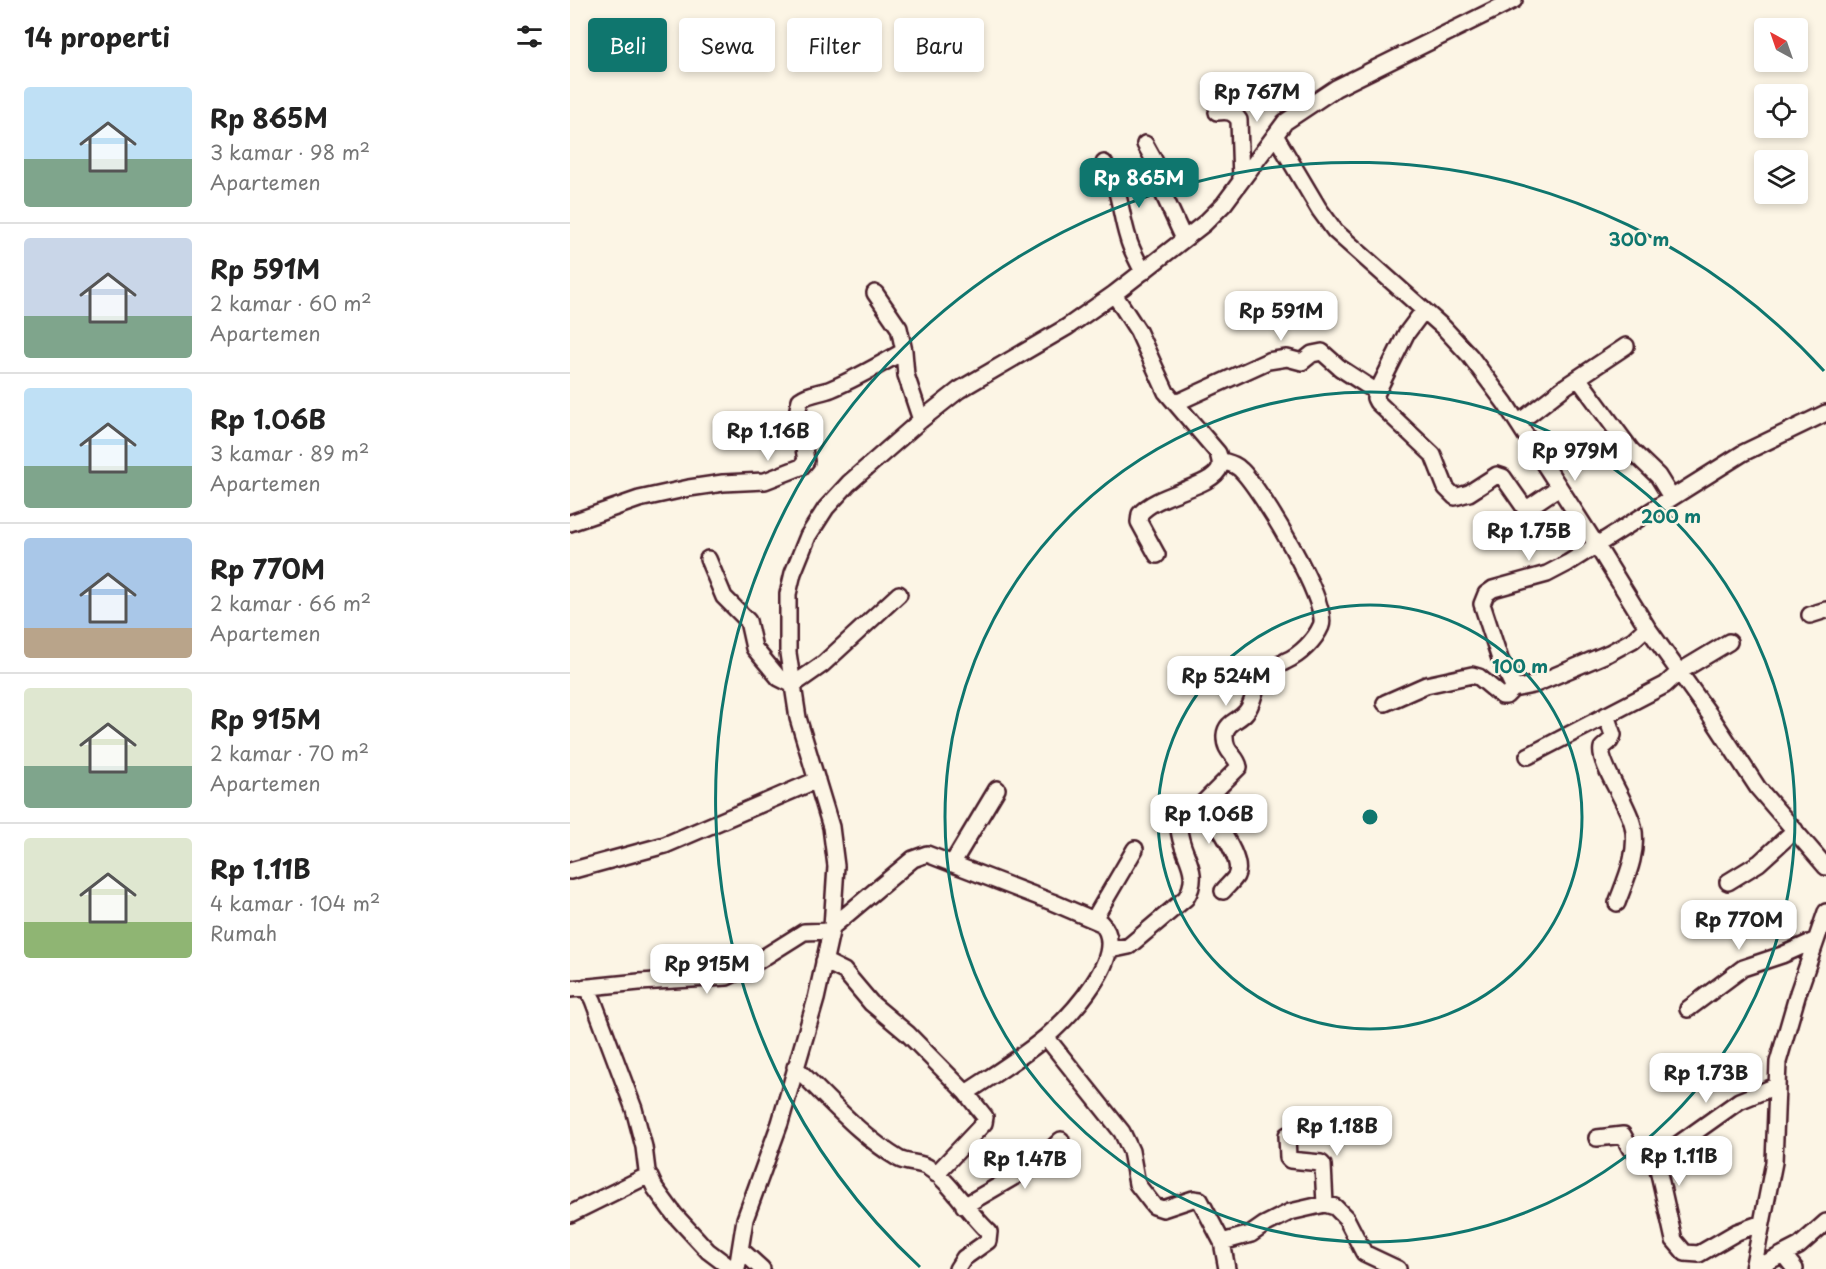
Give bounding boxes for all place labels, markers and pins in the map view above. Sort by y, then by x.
pin: Rp 767M [1202,72,1312,123]
pin: Rp 865M [1084,158,1194,209]
pin: Rp 591M [1226,291,1336,342]
pin: Rp 1.16B [706,411,830,462]
pin: Rp 979M [1520,431,1630,482]
pin: Rp 1.75B [1467,511,1591,562]
pin: Rp 524M [1171,656,1281,707]
pin: Rp 1.06B [1147,794,1271,845]
centre of rings [1360,807,1380,827]
pin: Rp 770M [1684,900,1794,951]
pin: Rp 915M [652,944,762,995]
pin: Rp 1.73B [1644,1053,1768,1104]
pin: Rp 1.18B [1275,1106,1399,1157]
pin: Rp 1.11B [1617,1136,1741,1187]
pin: Rp 1.47B [963,1139,1087,1190]

